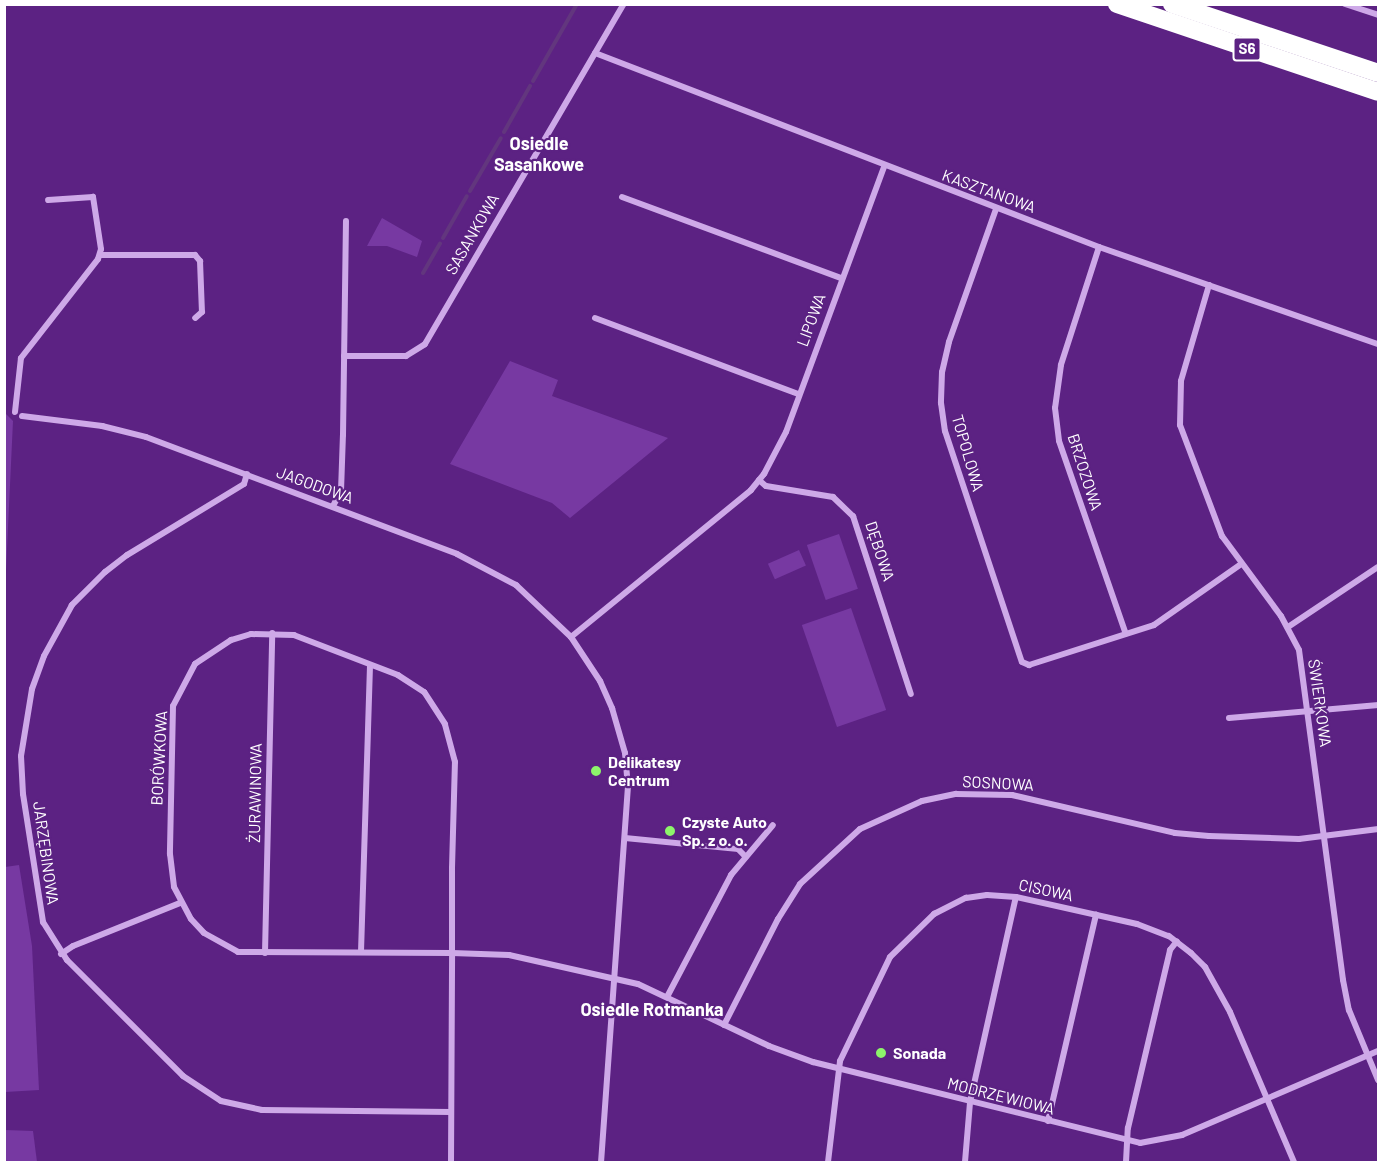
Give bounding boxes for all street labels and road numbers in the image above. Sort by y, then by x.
road number: S6 [1232,37,1262,61]
street label: KASZTANOWA [940,165,1038,217]
street label: SASANKOWA [441,190,503,278]
street label: LIPOWA [793,291,829,349]
street label: TOPOLOWA [948,412,988,494]
street label: BRZOZOWA [1064,431,1106,513]
street label: JAGODOWA [274,462,356,508]
street label: DĘBOWA [861,519,899,583]
street label: ŚWIERKOWA [1304,658,1336,748]
street label: BORÓWKOWA [147,710,171,806]
street label: ŻURAWINOWA [245,743,265,843]
street label: SOSNOWA [962,772,1034,794]
street label: JARZĘBINOWA [29,800,63,906]
street label: CISOWA [1017,875,1075,905]
street label: MODRZEWIOWA [945,1073,1057,1119]

